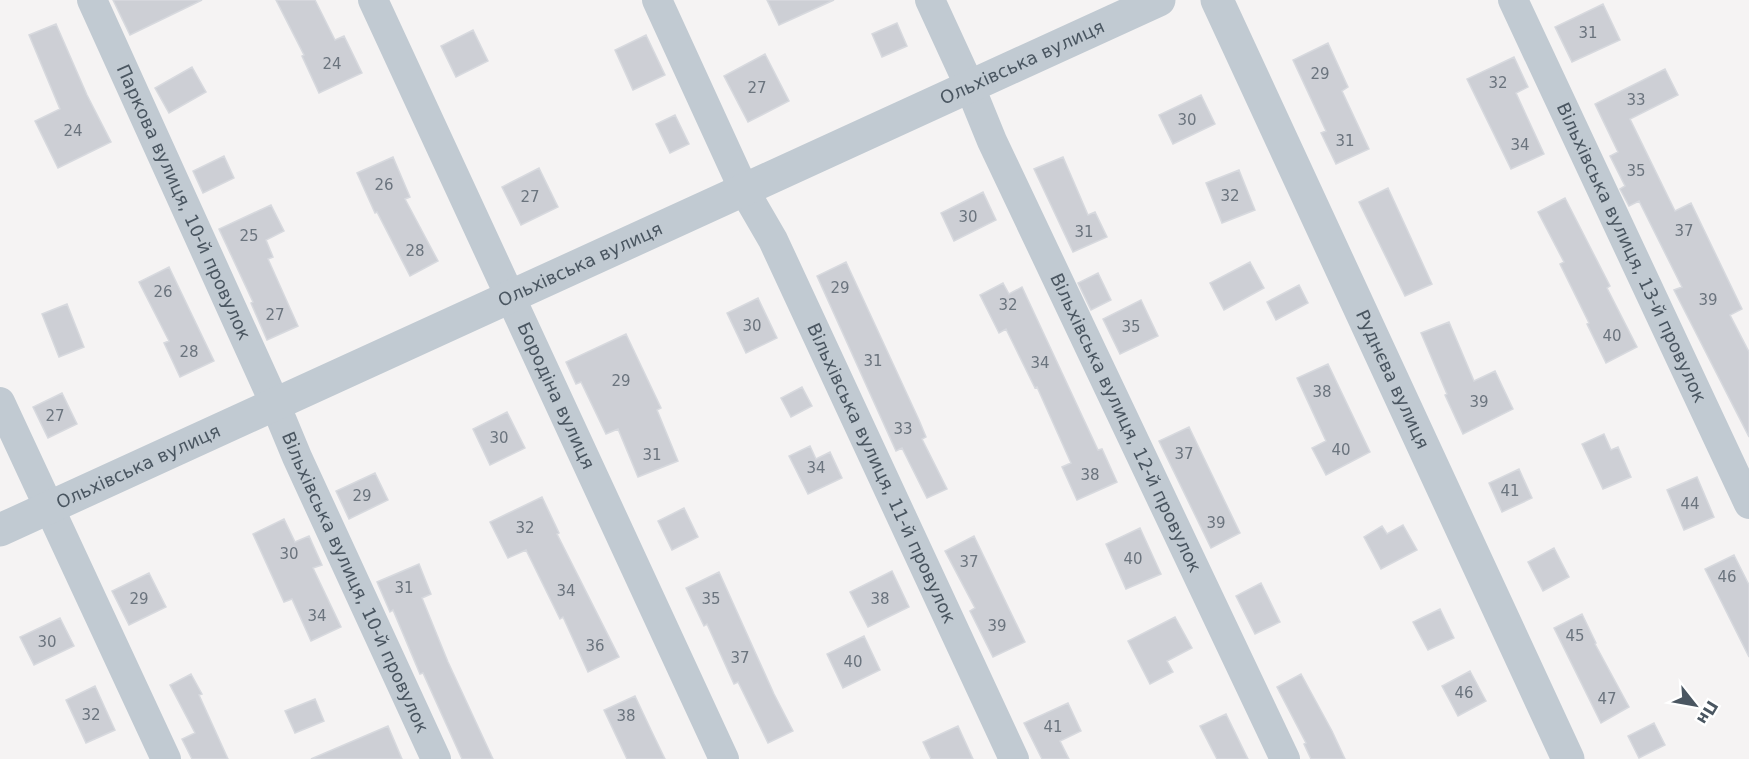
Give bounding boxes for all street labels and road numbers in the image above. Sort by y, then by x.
street label: Ольхівська вулиця [937,15,1107,109]
street label: Паркова вулиця, 10-й провулок [113,61,256,343]
street label: Вільхівська вулиця, 13-й провулок [1553,99,1711,406]
street label: Ольхівська вулиця [495,218,665,311]
street label: Вільхівська вулиця, 12-й провулок [1046,270,1206,576]
street label: Руднєва вулиця [1352,306,1434,452]
street label: Бородіна вулиця [513,319,599,472]
street label: Вільхівська вулиця, 11-й провулок [803,320,961,627]
street label: Ольхівська вулиця [53,420,223,513]
street label: Вільхівська вулиця, 10-й провулок [278,429,434,736]

